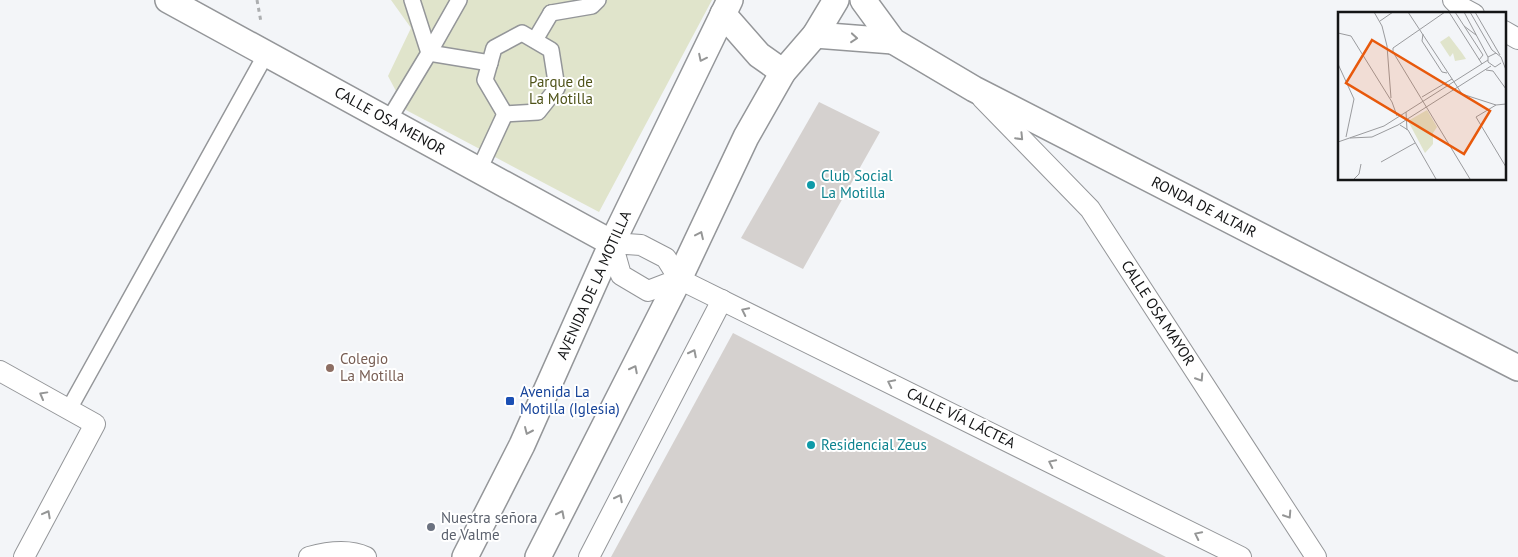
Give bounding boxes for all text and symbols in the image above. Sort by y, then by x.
inset map [1338,12,1506,180]
one-way arrow [850,32,858,43]
one-way arrow [698,53,708,62]
park label: Parque de La Motilla [529,72,593,108]
street label: CALLE OSA MENOR [331,82,449,159]
one-way arrow [1014,131,1023,140]
place label: Club Social La Motilla [821,166,893,202]
street label: RONDA DE ALTAIR [1148,172,1260,241]
marker: Club Social La Motilla [805,179,817,191]
street label: AVENIDA DE LA MOTILLA [552,207,635,362]
one-way arrow [694,231,704,240]
street label: CALLE OSA MAYOR [1117,257,1199,369]
one-way arrow [741,307,750,317]
place label: Colegio La Motilla [340,349,404,385]
one-way arrow [687,349,697,358]
marker: Colegio La Motilla [324,362,336,374]
one-way arrow [628,365,638,374]
one-way arrow [1194,373,1203,382]
one-way arrow [887,379,896,389]
place label: Avenida La Motilla (Iglesia) [520,382,620,418]
street label: CALLE VÍA LÁCTEA [904,383,1019,452]
one-way arrow [39,391,48,401]
marker: Avenida La Motilla (Iglesia) [504,395,516,407]
one-way arrow [524,426,535,435]
place label: Residencial Zeus [821,435,927,454]
marker: Residencial Zeus [805,439,817,451]
one-way arrow [1048,459,1057,469]
one-way arrow [613,494,623,503]
place label: Nuestra señora de Valme [441,508,537,544]
one-way arrow [1282,509,1291,518]
one-way arrow [41,510,51,519]
one-way arrow [554,510,564,519]
marker: Nuestra señora de Valme [425,521,437,533]
one-way arrow [1194,531,1203,541]

